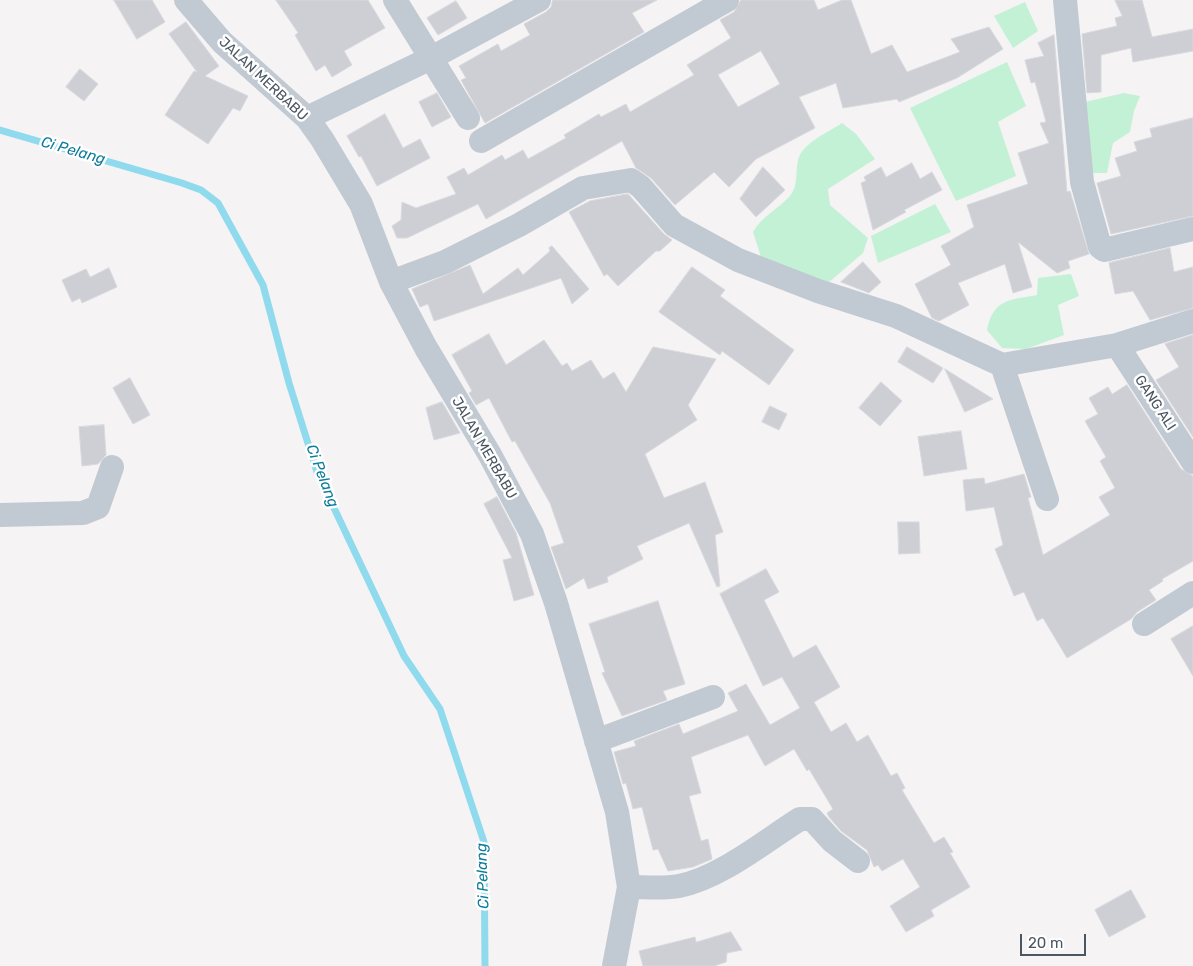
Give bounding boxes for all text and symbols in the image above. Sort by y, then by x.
street label: JALAN MERBABU [215,34,311,124]
water label: Ci Pelang [39,133,107,169]
street label: GANG ALI [1131,372,1179,434]
street label: JALAN MERBABU [448,394,520,502]
water label: Ci Pelang [302,442,342,510]
water label: Ci Pelang [473,843,493,909]
scale bar [1023,924,1089,956]
text: 20 m [1028,934,1063,952]

